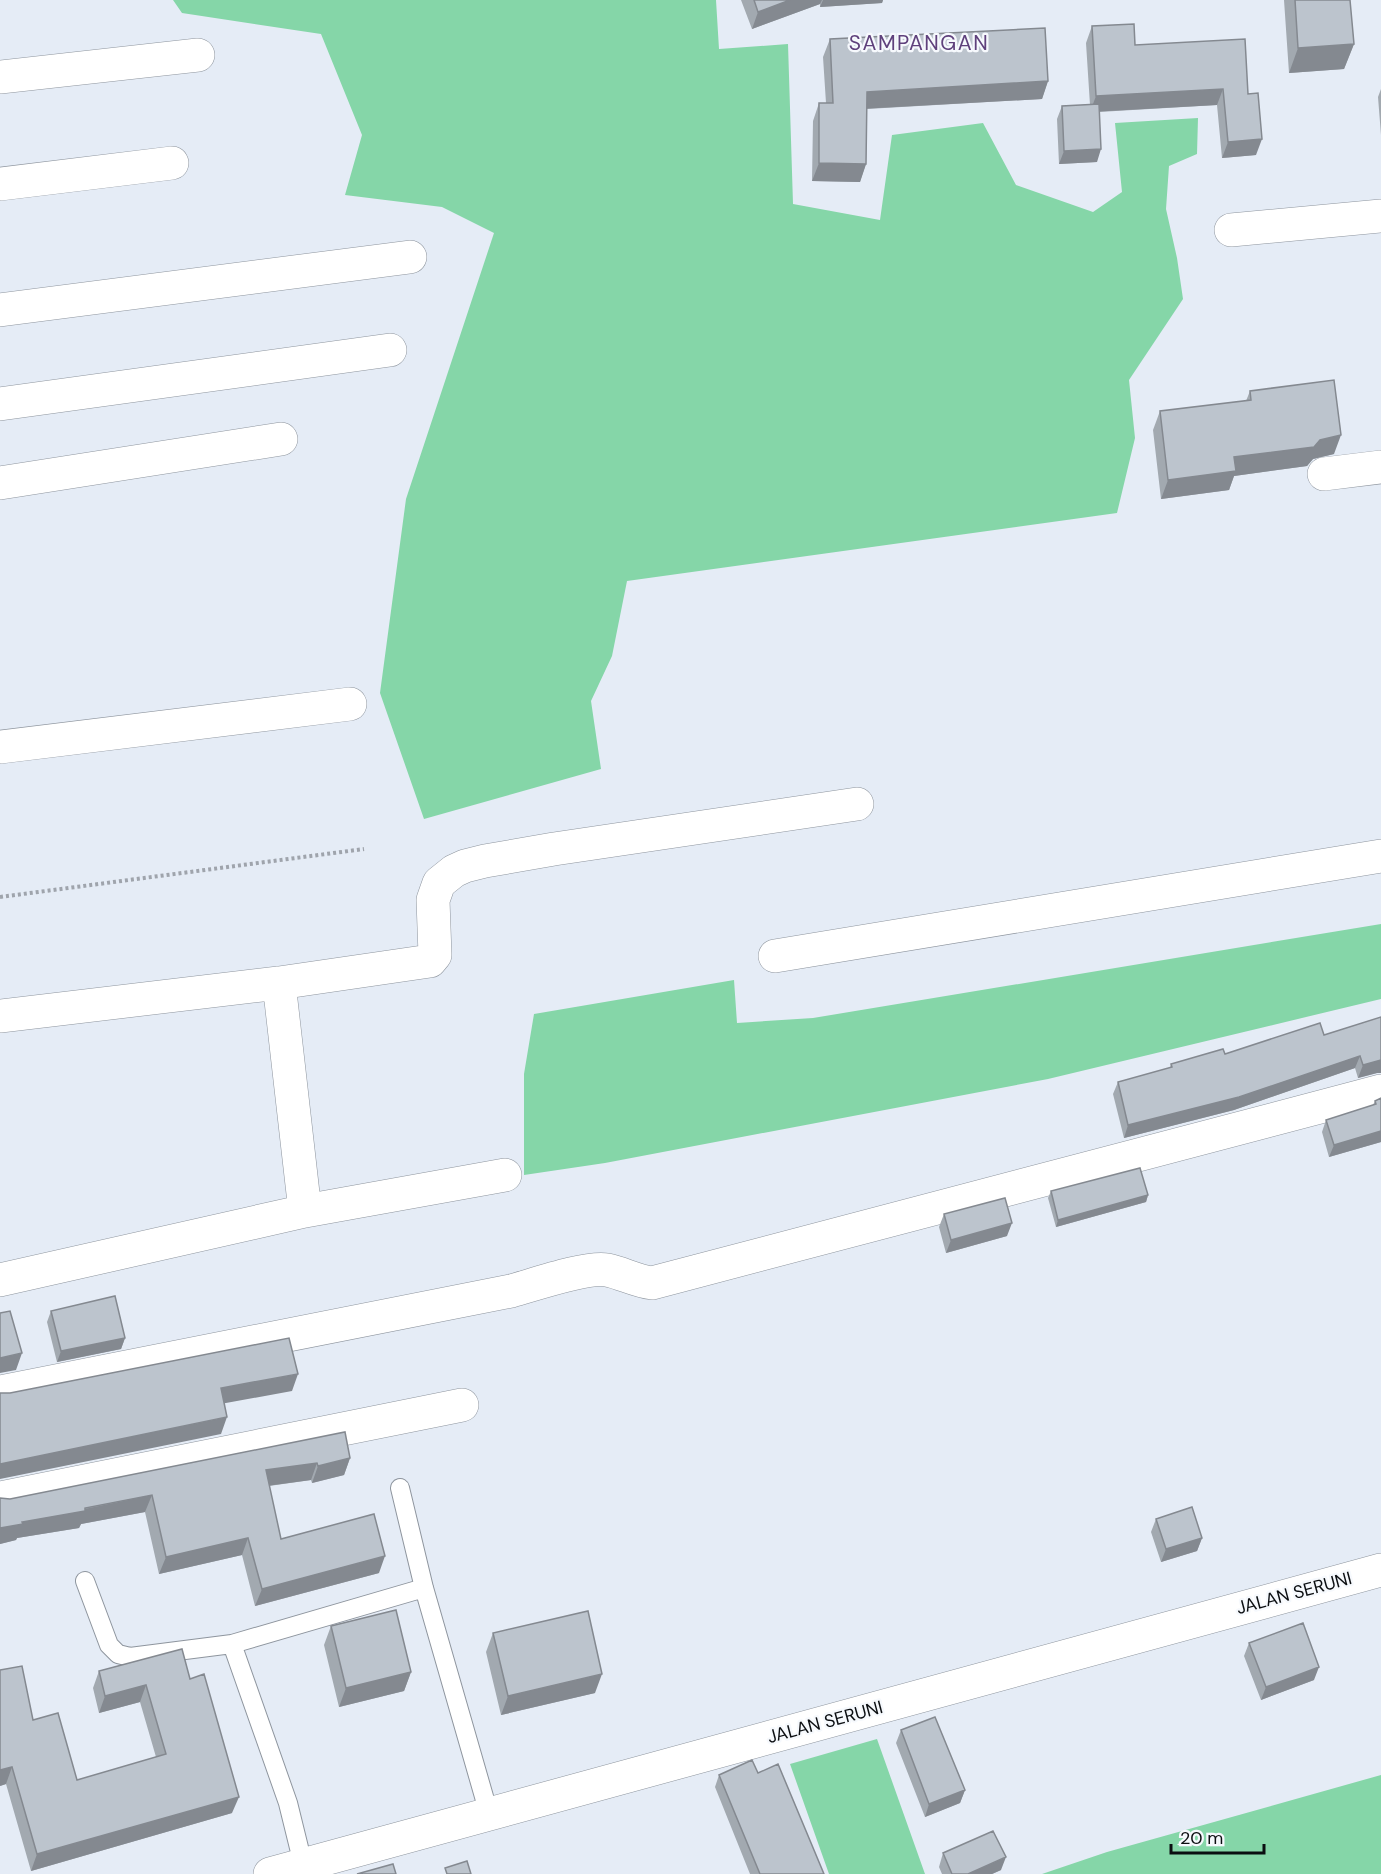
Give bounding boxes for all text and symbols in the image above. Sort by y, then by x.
district label: SAMPANGAN [849,29,989,57]
street label: JALAN SERUNI [1233,1566,1355,1620]
street label: JALAN SERUNI [764,1695,886,1749]
scale bar [1171,1817,1264,1855]
text: 20 m [1180,1826,1223,1850]

